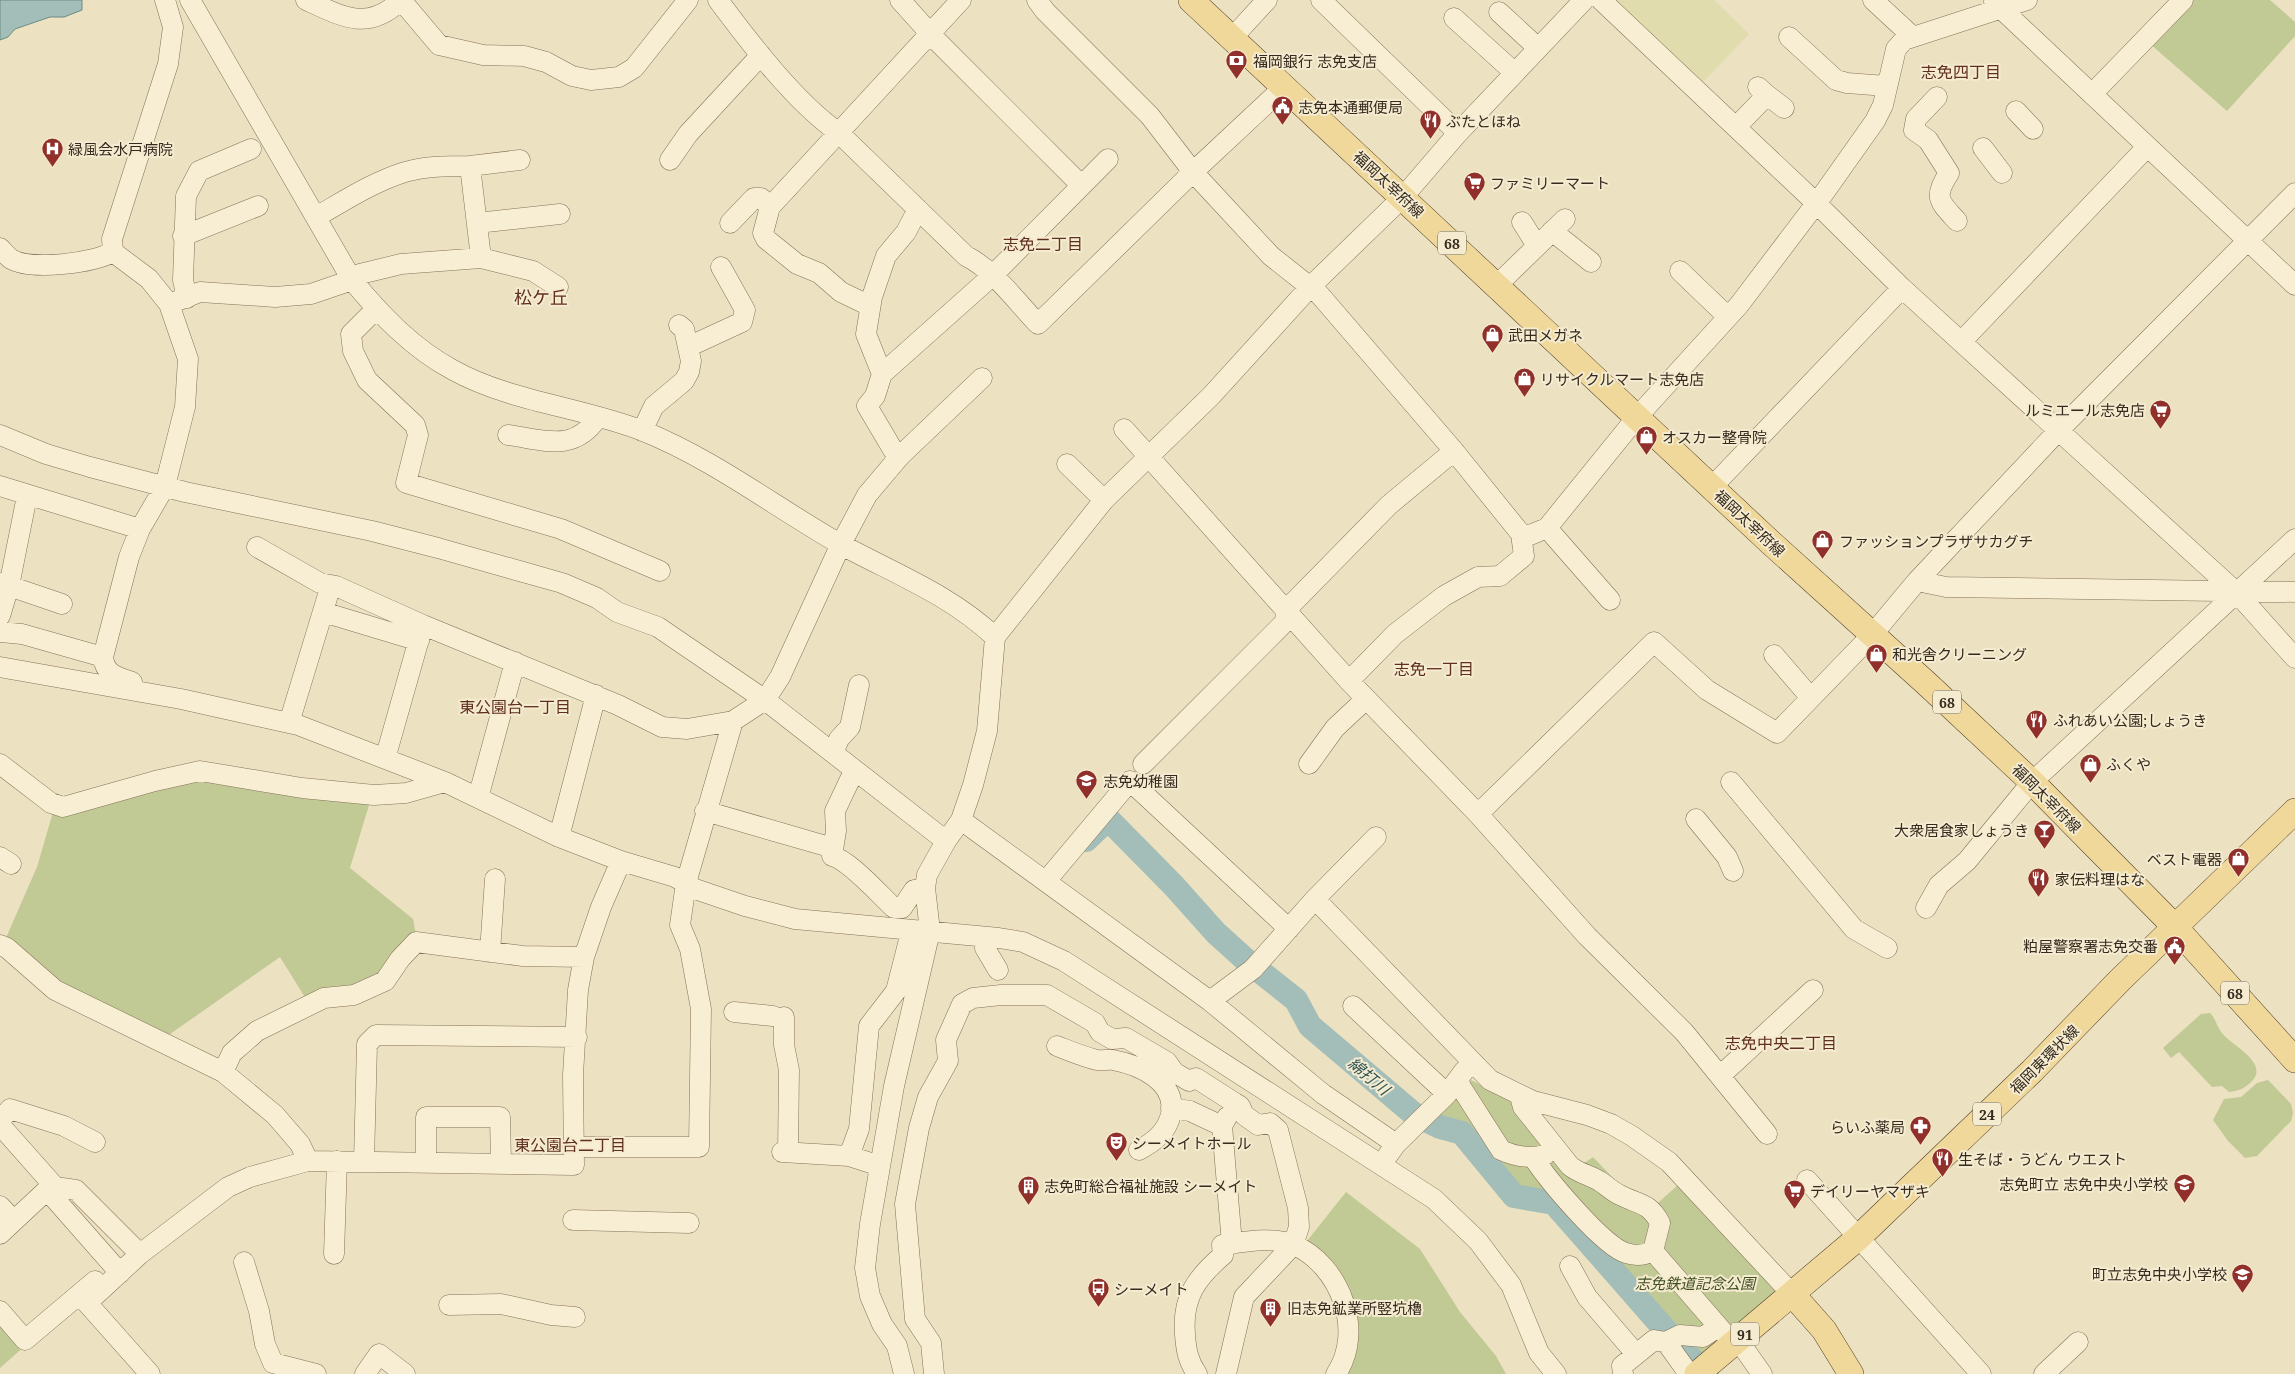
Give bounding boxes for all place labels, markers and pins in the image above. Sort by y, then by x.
bank icon: 福岡銀行 志免支店 [1225,49,1249,80]
place label: 福岡銀行 志免支店 [1253,51,1377,71]
public building icon: 志免本通郵便局 [1270,95,1294,126]
place label: 志免本通郵便局 [1298,97,1403,117]
restaurant icon: ぶたとほね [1418,109,1442,140]
place label: ぶたとほね [1446,111,1521,131]
hospital icon: 緑風会水戸病院 [40,137,64,168]
place label: 緑風会水戸病院 [68,139,173,159]
supermarket icon: ファミリーマート [1462,171,1486,202]
place label: ファミリーマート [1490,173,1610,193]
shop icon: 武田メガネ [1480,323,1504,354]
place label: 武田メガネ [1508,325,1583,345]
shop icon: リサイクルマート志免店 [1512,367,1536,398]
place label: リサイクルマート志免店 [1540,369,1704,389]
supermarket icon: ルミエール志免店 [2149,398,2173,429]
place label: ルミエール志免店 [2025,400,2145,420]
shop icon: オスカー整骨院 [1634,425,1658,456]
place label: オスカー整骨院 [1662,427,1767,447]
shop icon: ファッションプラザサカグチ [1811,529,1835,560]
place label: ファッションプラザサカグチ [1839,531,2034,551]
shop icon: 和光舎クリーニング [1864,642,1888,673]
place label: 和光舎クリーニング [1892,644,2027,664]
restaurant icon: ふれあい公園;しょうき [2025,708,2049,739]
place label: ふれあい公園;しょうき [2053,710,2207,730]
shop icon: ふくや [2078,752,2102,783]
place label: ふくや [2106,754,2151,774]
school or university icon: 志免幼稚園 [1075,769,1099,800]
place label: 志免幼稚園 [1103,771,1178,791]
bar icon: 大衆居食家しょうき [2033,818,2057,849]
place label: 大衆居食家しょうき [1894,820,2029,840]
shop icon: ベスト電器 [2226,847,2250,878]
place label: ベスト電器 [2147,849,2222,869]
restaurant icon: 家伝料理はな [2027,867,2051,898]
place label: 家伝料理はな [2055,869,2145,889]
public building icon: 粕屋警察署志免交番 [2162,934,2186,965]
place label: 粕屋警察署志免交番 [2023,936,2158,956]
pharmacy icon: らいふ薬局 [1909,1115,1933,1146]
place label: らいふ薬局 [1830,1117,1905,1137]
theatre icon: シーメイトホール [1104,1131,1128,1162]
place label: シーメイトホール [1132,1133,1251,1153]
restaurant icon: 生そば・うどん ウエスト [1930,1147,1954,1178]
place label: 生そば・うどん ウエスト [1958,1149,2127,1169]
school or university icon: 志免町立 志免中央小学校 [2172,1172,2196,1203]
building icon: 志免町総合福祉施設 シーメイト [1016,1174,1040,1205]
place label: 志免町立 志免中央小学校 [1999,1174,2168,1194]
place label: 志免町総合福祉施設 シーメイト [1044,1176,1257,1196]
supermarket icon: デイリーヤマザキ [1782,1179,1806,1210]
place label: デイリーヤマザキ [1810,1181,1930,1201]
school or university icon: 町立志免中央小学校 [2231,1262,2255,1293]
place label: 町立志免中央小学校 [2092,1264,2227,1284]
bus stop icon: シーメイト [1086,1277,1110,1308]
place label: シーメイト [1114,1279,1188,1299]
building icon: 旧志免鉱業所竪坑櫓 [1259,1296,1283,1327]
place label: 旧志免鉱業所竪坑櫓 [1287,1298,1422,1318]

